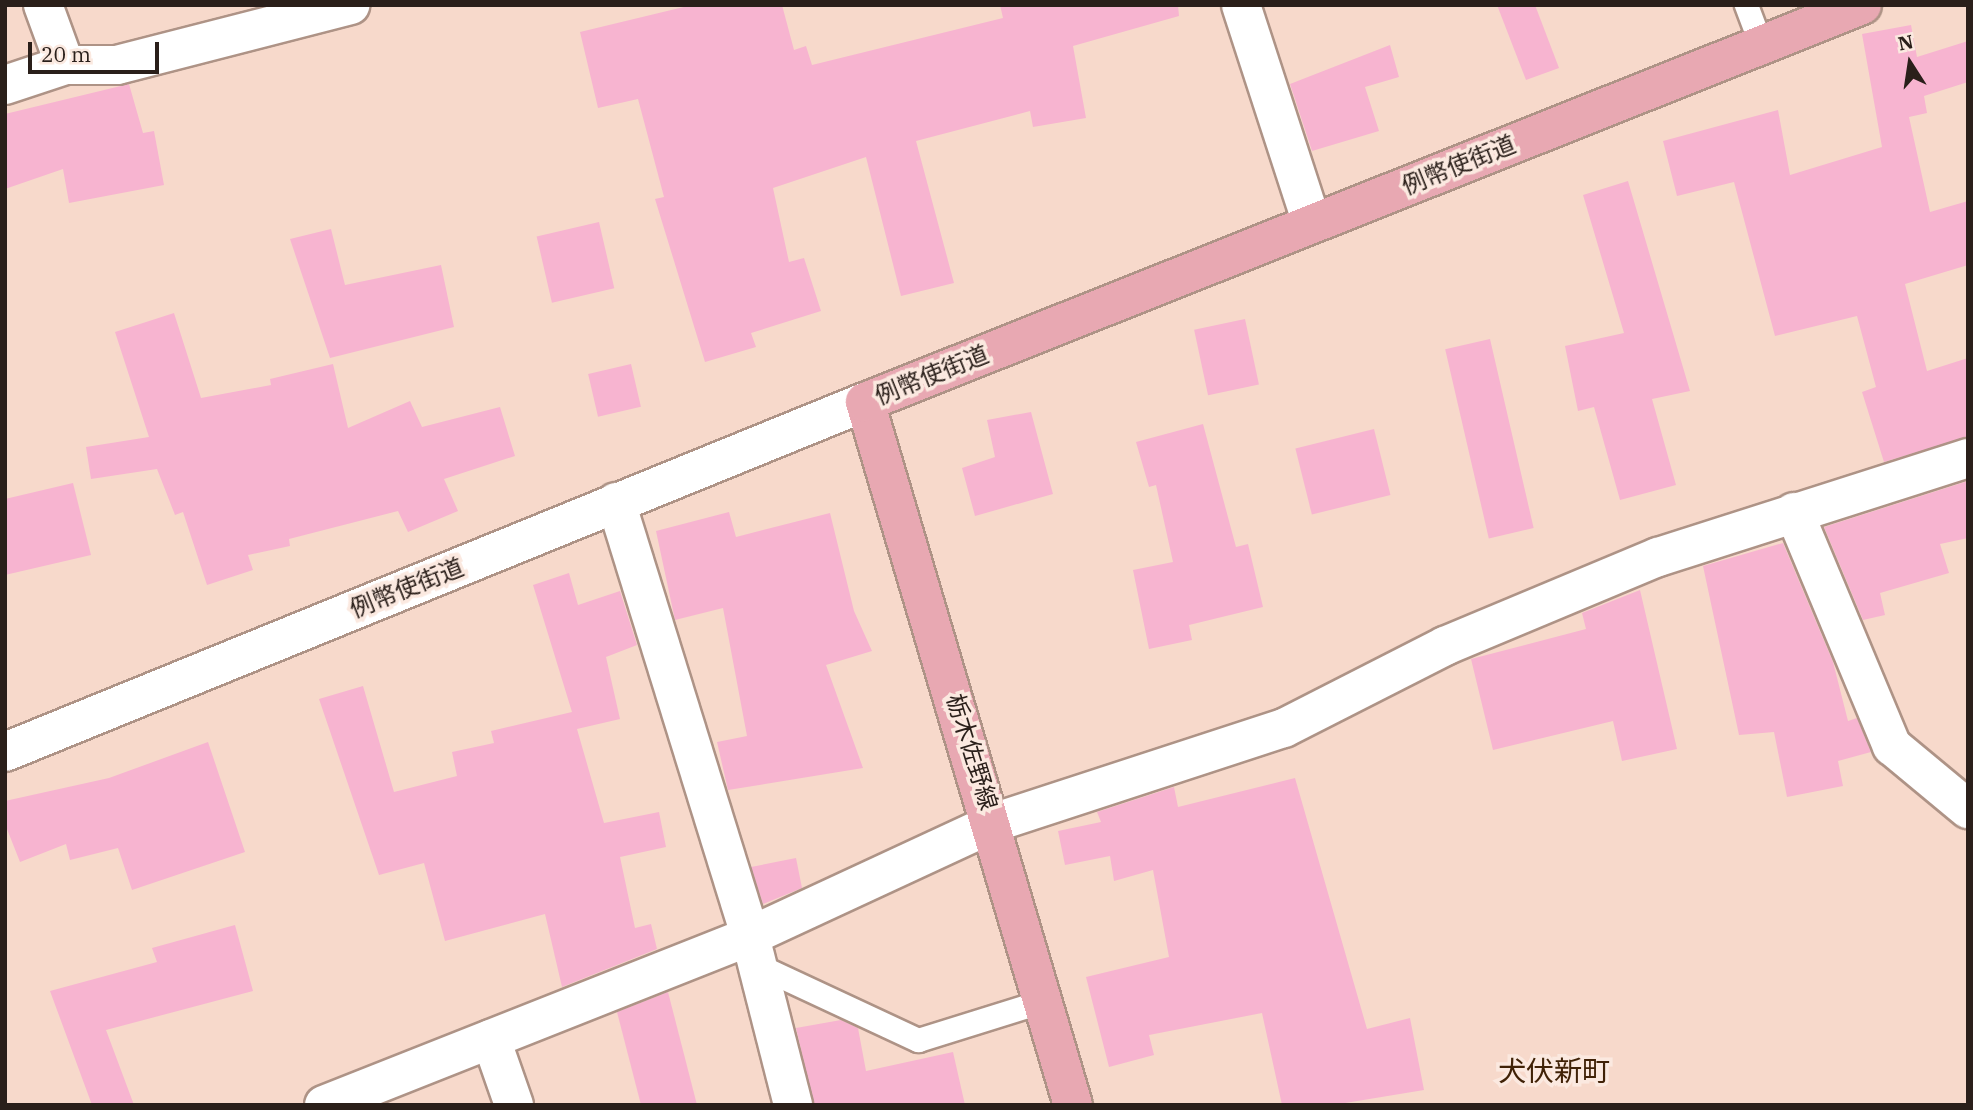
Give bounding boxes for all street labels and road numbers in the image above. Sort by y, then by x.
street label: 例幣使街道 [1398,129,1520,201]
street label: 例幣使街道 [871,339,993,411]
street label: 例幣使街道 [346,552,468,624]
street label: 栃木佐野線 [941,690,1003,814]

